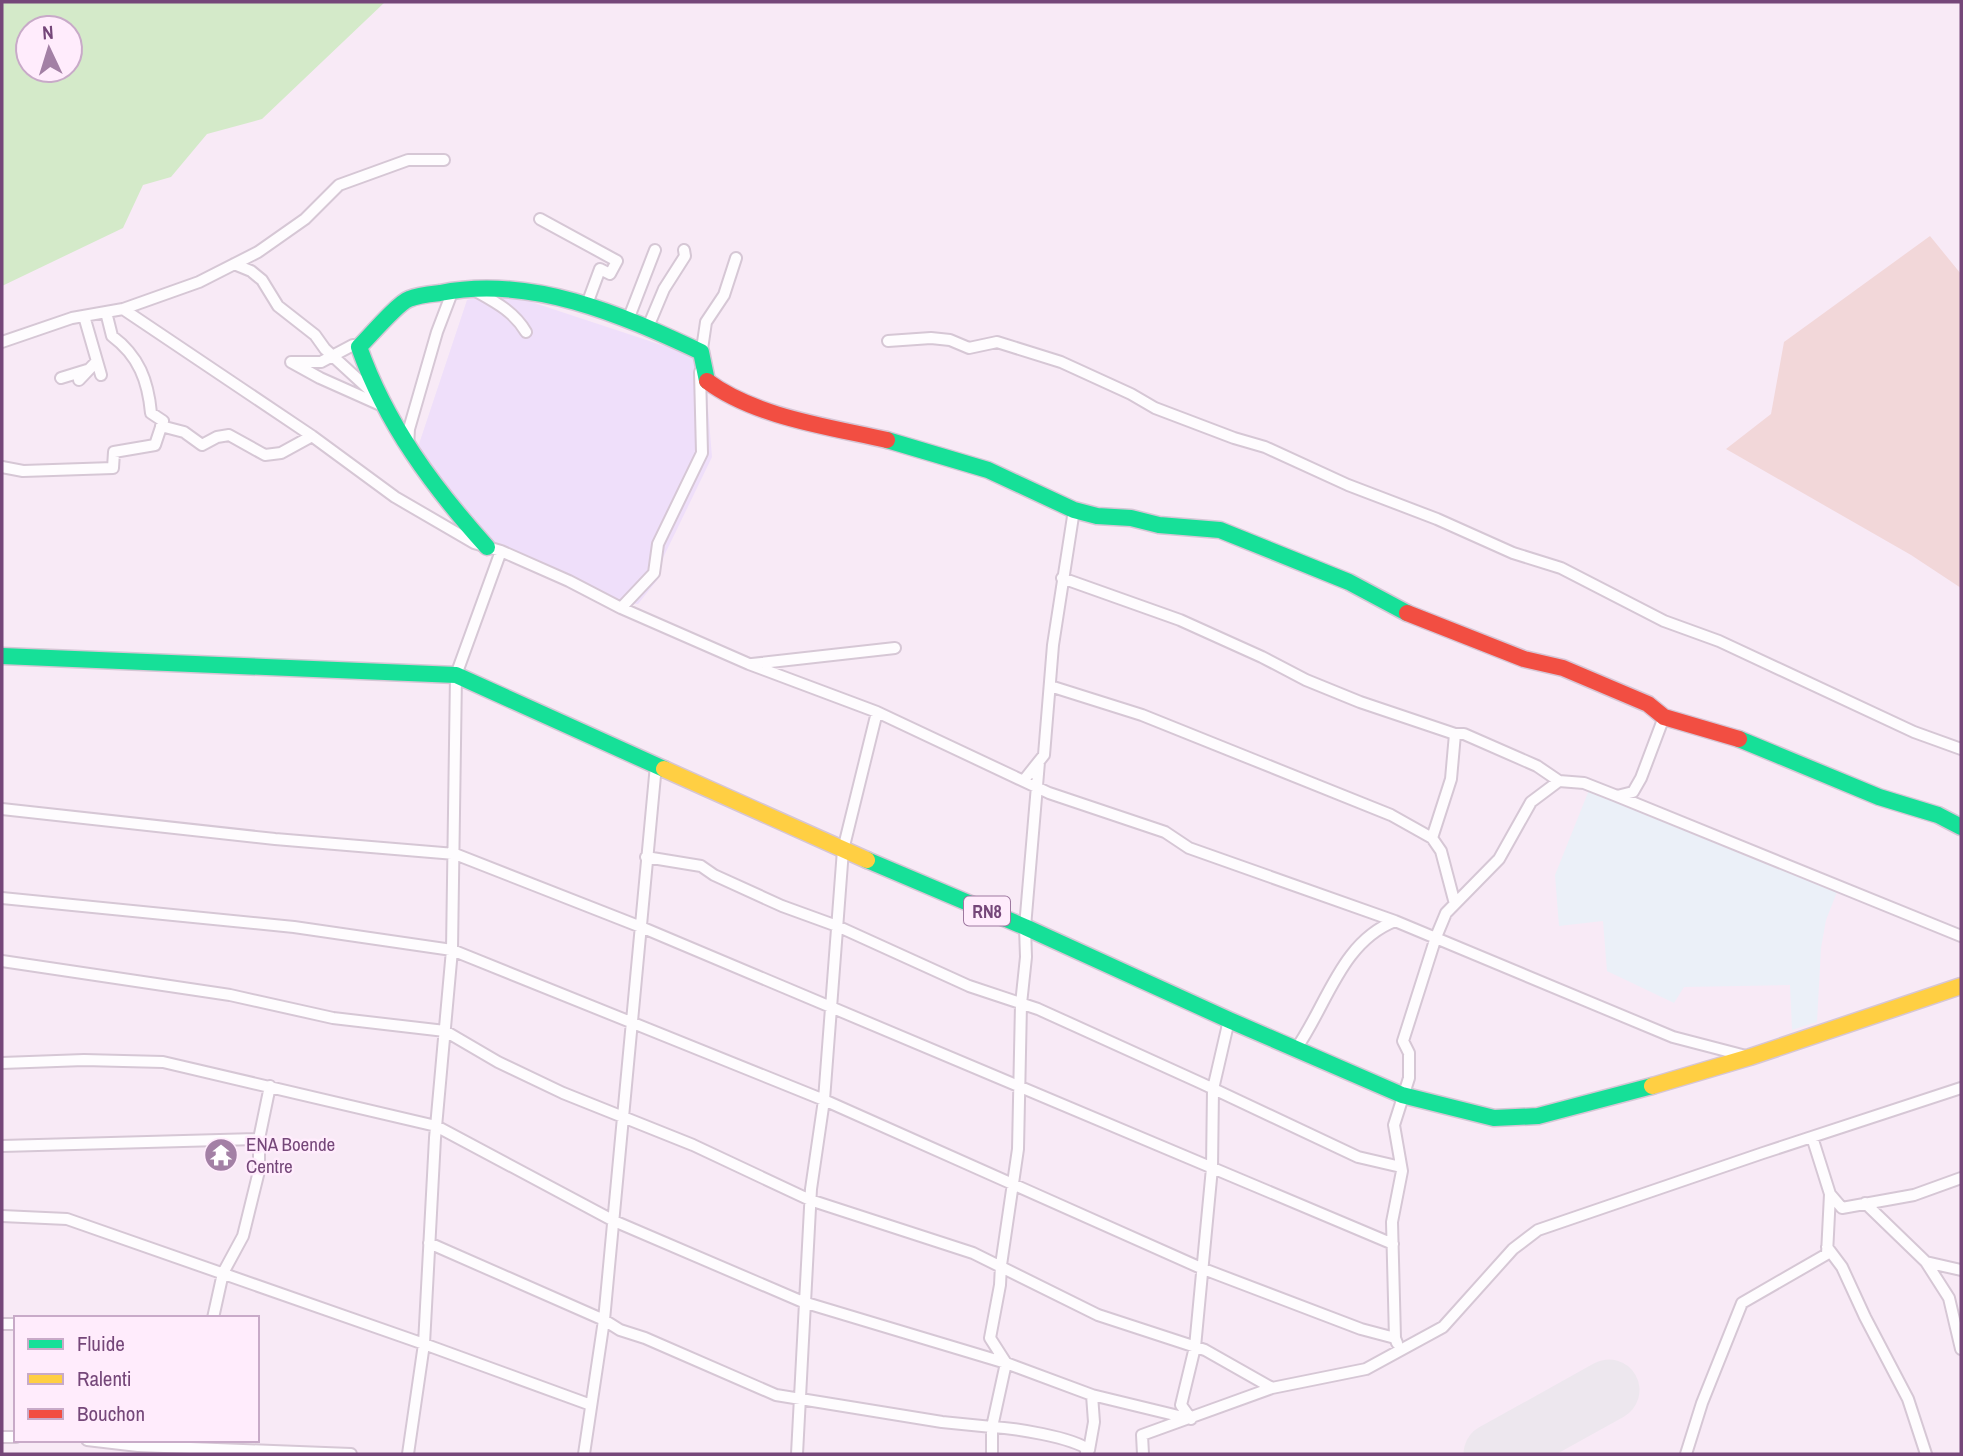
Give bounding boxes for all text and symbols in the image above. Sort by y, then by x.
north arrow [14,14,84,84]
text: N [41,19,54,45]
road number: RN8 [964,896,1010,926]
place label: ENA Boende Centre [246,1131,335,1179]
temple icon: ENA Boende Centre [202,1136,240,1174]
legend [14,1316,259,1442]
text: Fluide [77,1329,125,1358]
text: Ralenti [77,1364,132,1393]
text: Bouchon [77,1399,145,1428]

